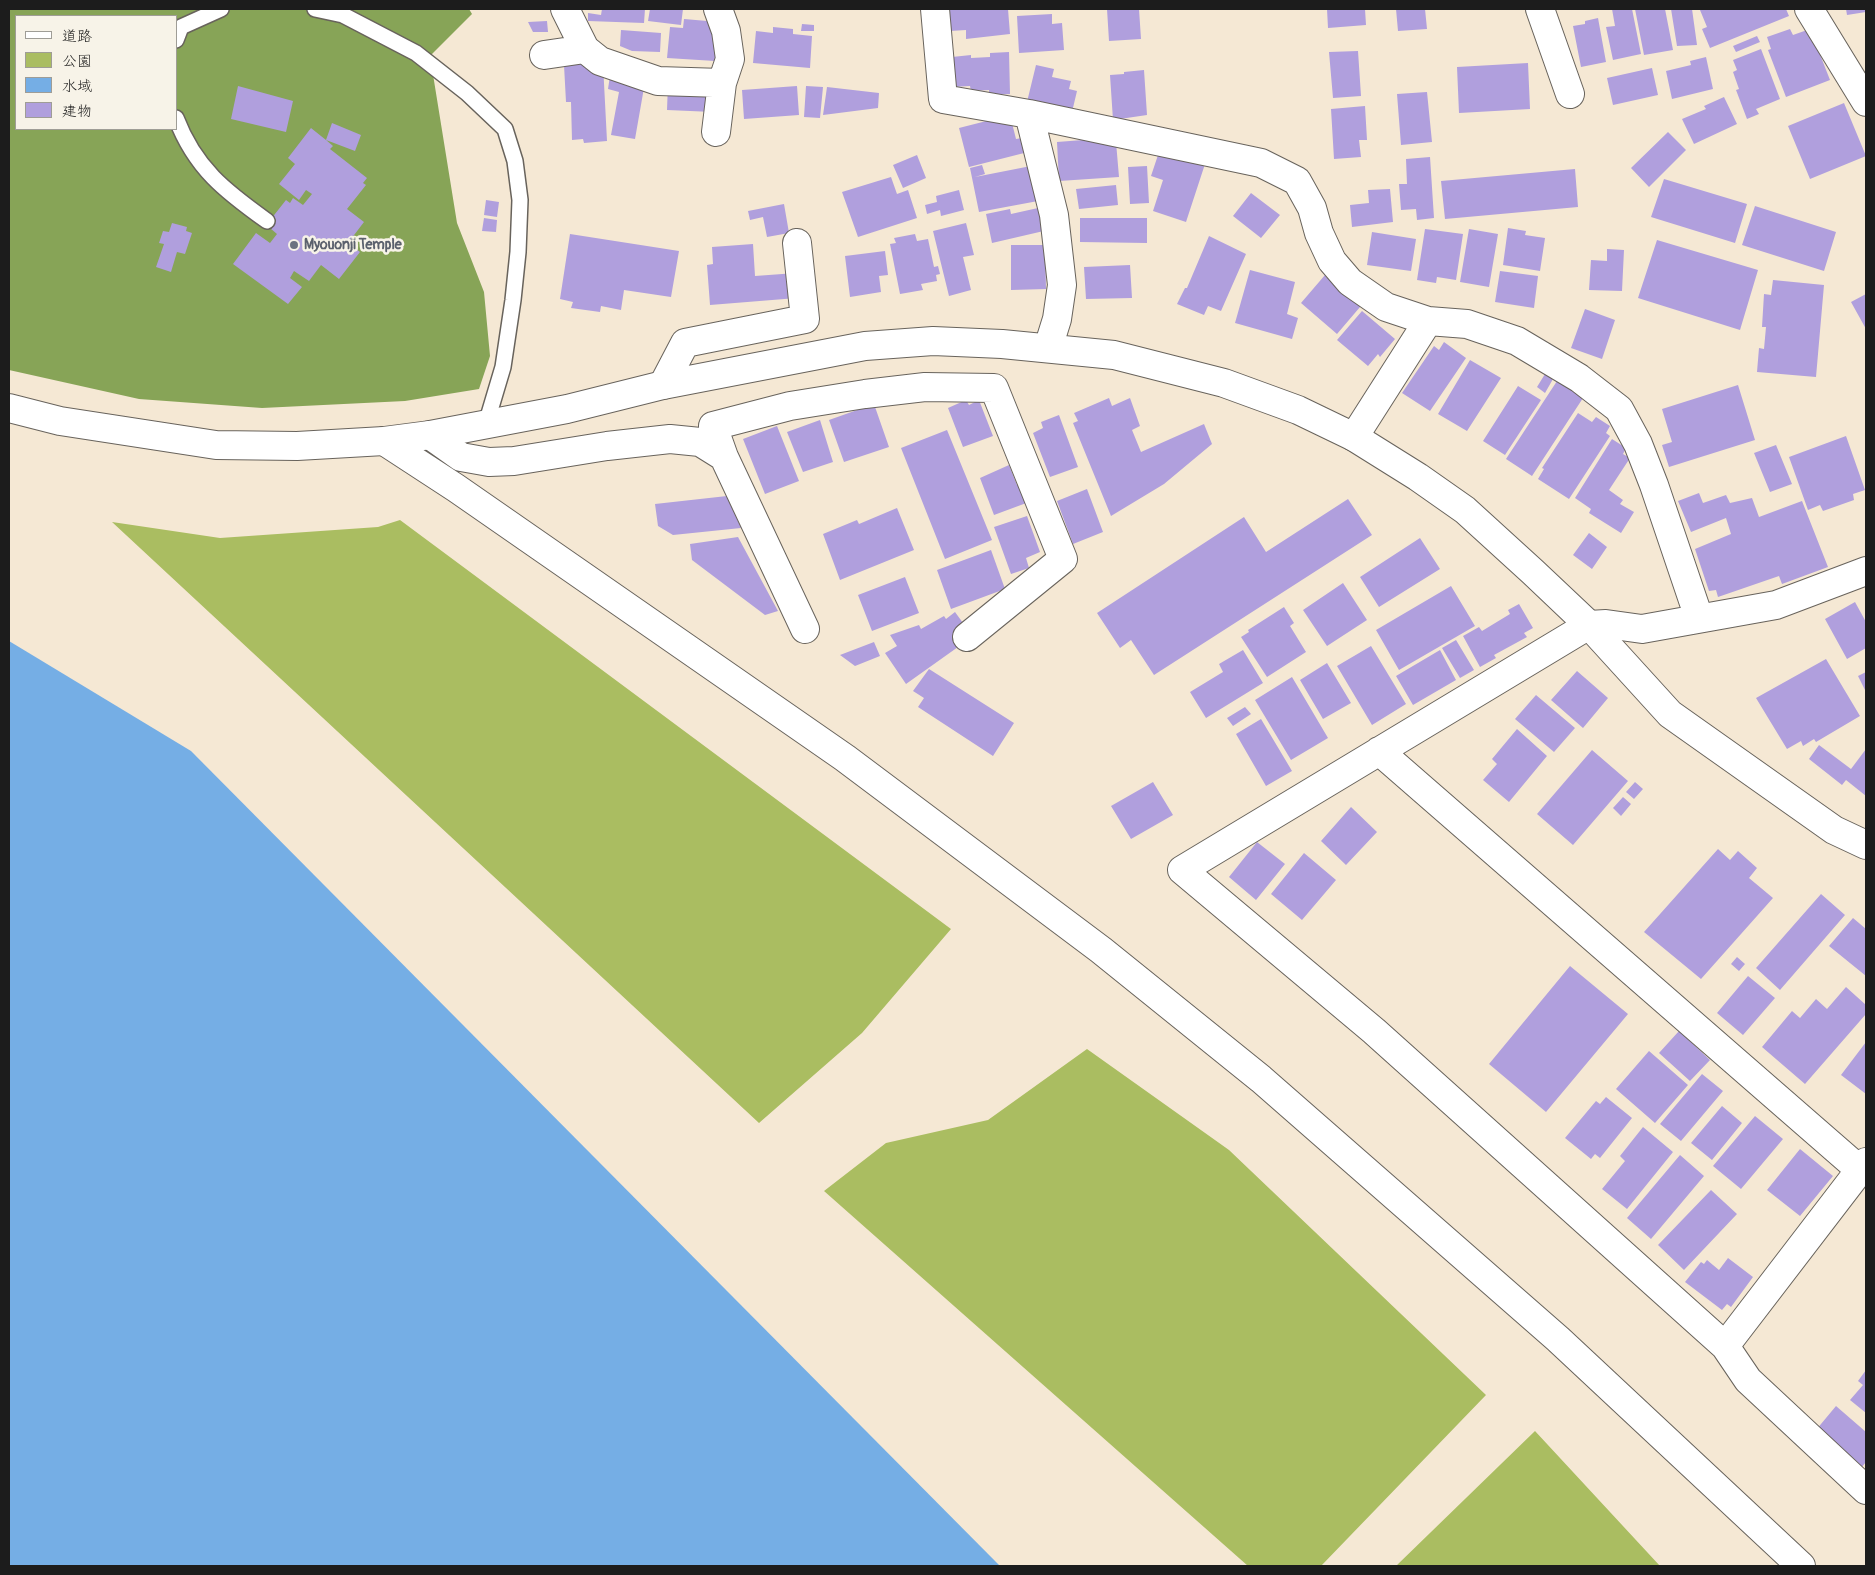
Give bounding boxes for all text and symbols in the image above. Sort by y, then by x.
legend [15,15,178,130]
text: 道路 [62,27,92,46]
text: 公園 [62,52,92,71]
text: 水域 [62,77,92,96]
text: 建物 [62,102,92,121]
place label: Myouonji Temple [304,237,402,253]
marker: Myouonji Temple [288,239,300,251]

